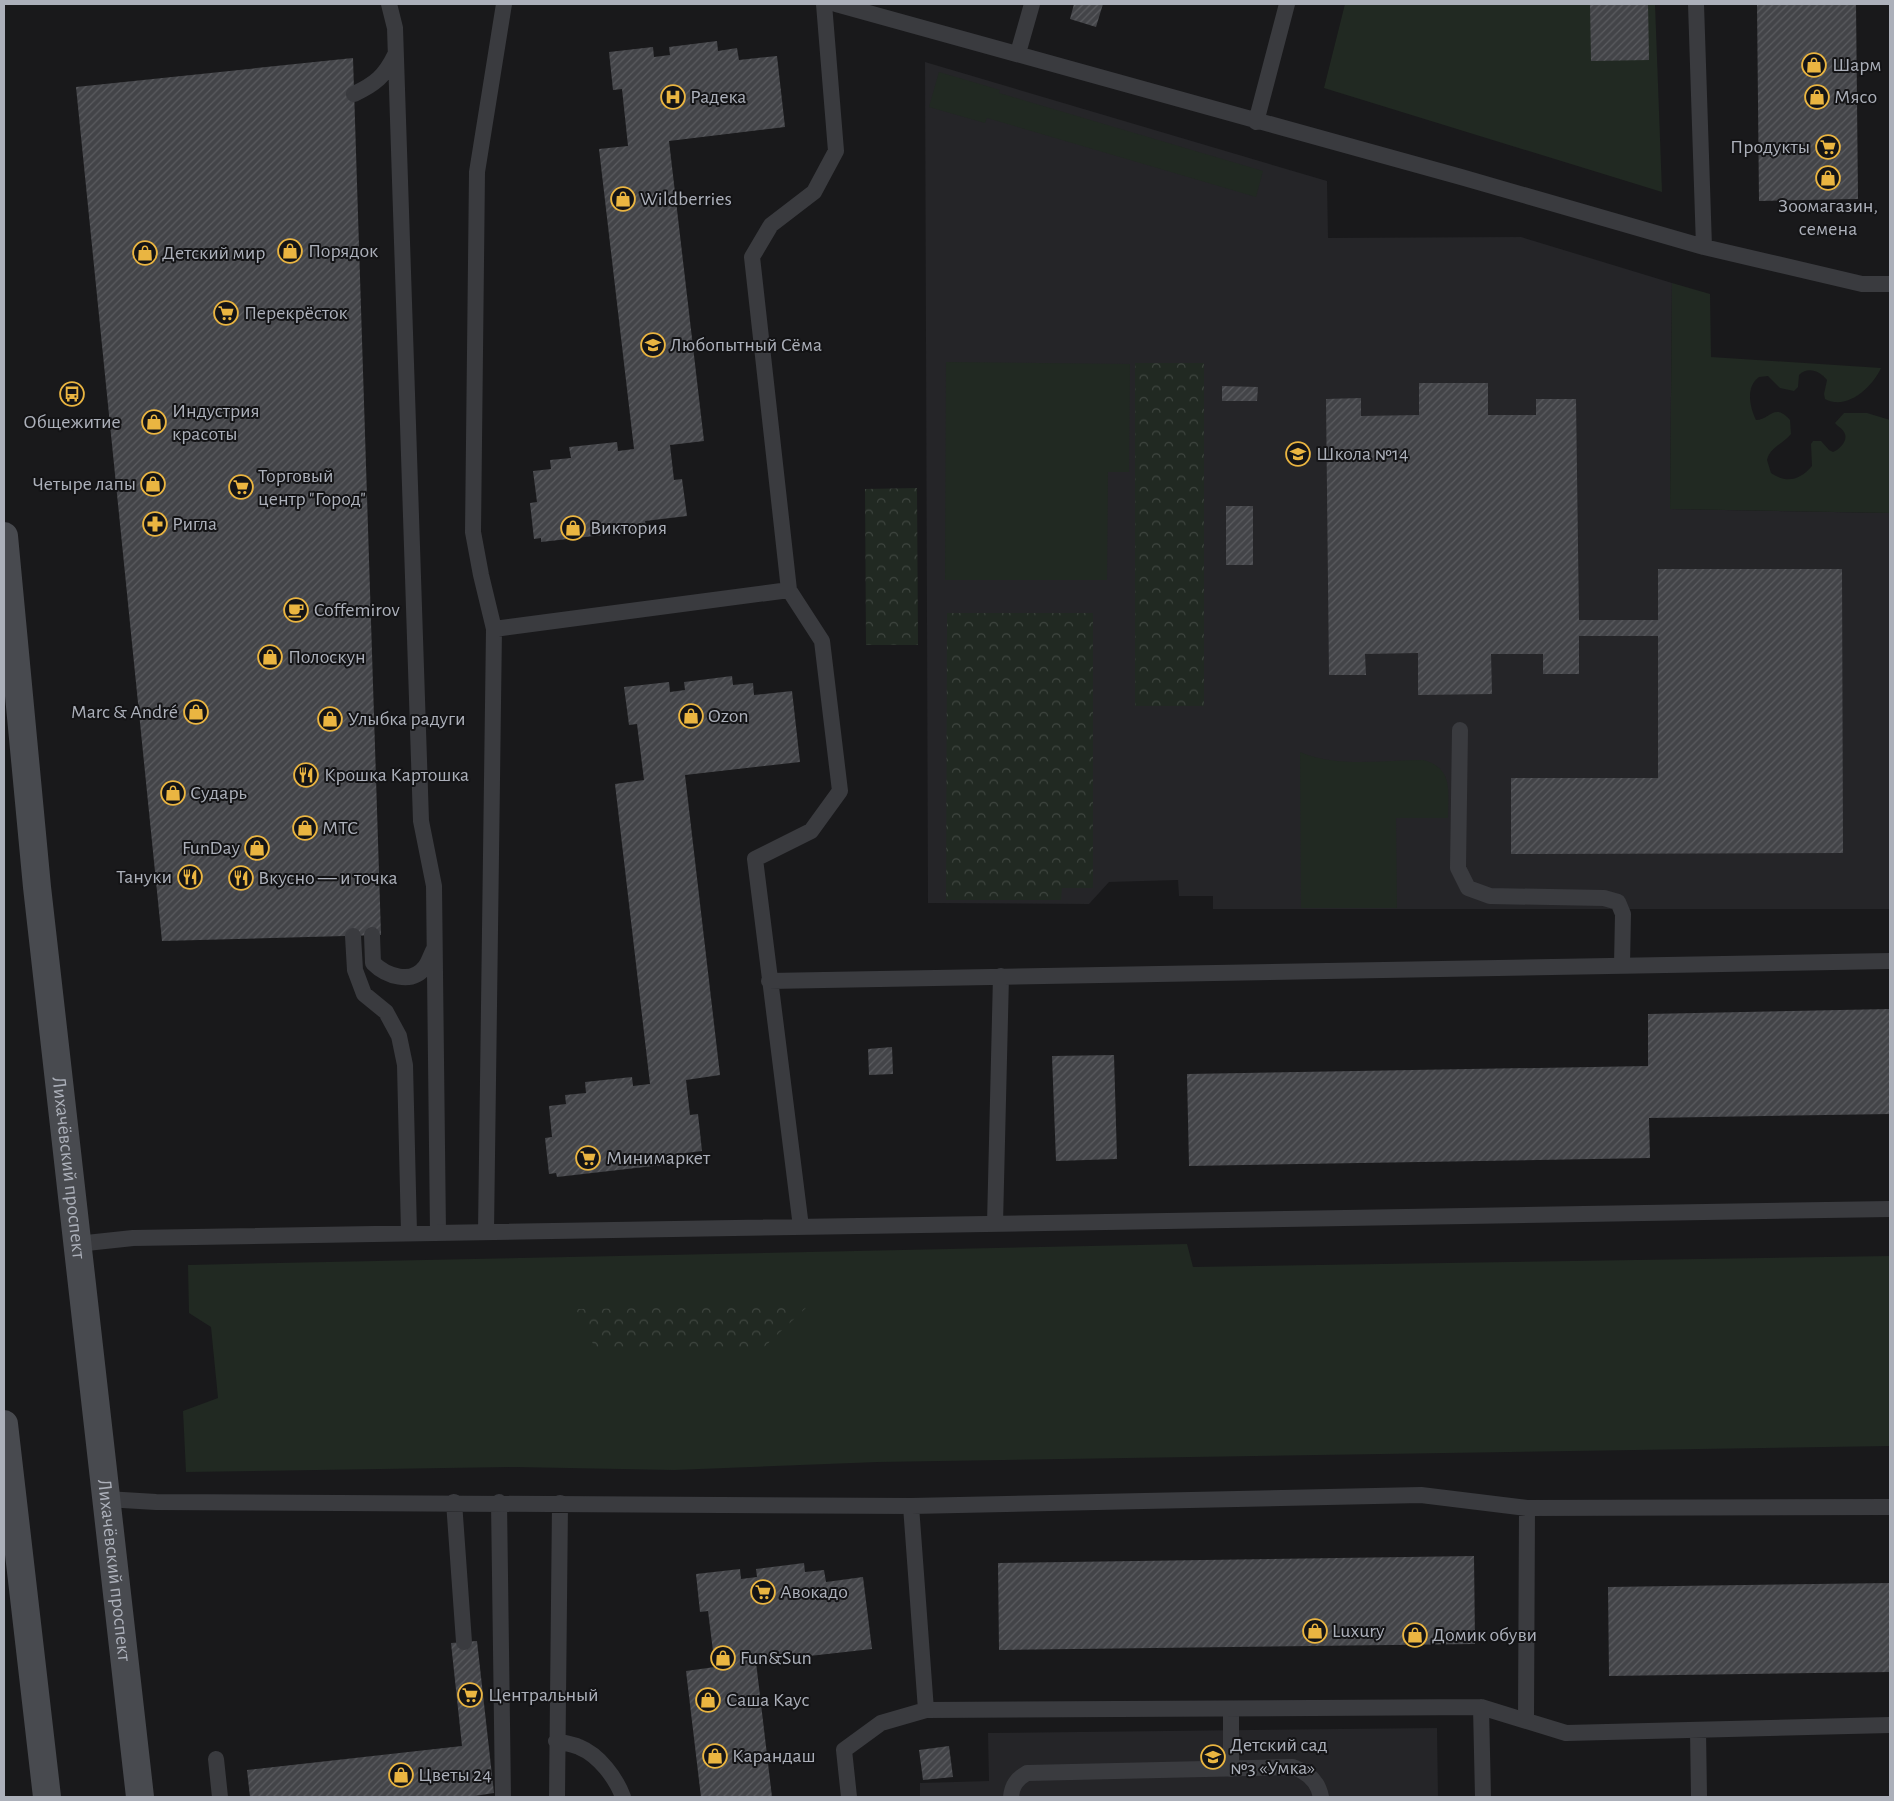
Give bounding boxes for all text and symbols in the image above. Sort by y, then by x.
shop icon: Шарм [1801,52,1827,78]
place label: Шарм [1832,55,1882,75]
hospital icon: Радека [660,84,686,110]
shop icon: Мясо [1804,84,1830,110]
place label: Радека [690,87,747,107]
place label: Мясо [1834,87,1877,107]
supermarket icon: Продукты [1815,134,1841,160]
place label: Продукты [1730,137,1810,157]
shop icon: Зоомагазин, семена [1815,165,1841,191]
shop icon: Wildberries [610,186,636,212]
place label: Wildberries [640,189,732,209]
place label: Зоомагазин, семена [1778,196,1878,239]
shop icon: Порядок [277,238,303,264]
shop icon: Детский мир [132,240,158,266]
place label: Порядок [308,241,378,261]
place label: Детский мир [162,243,265,263]
supermarket icon: Перекрёсток [213,300,239,326]
place label: Перекрёсток [244,303,348,323]
school or university icon: Любопытный Сёма [640,332,666,358]
place label: Любопытный Сёма [670,335,822,355]
bus stop icon: Общежитие [59,381,85,407]
place label: Индустрия красоты [172,401,260,444]
shop icon: Индустрия красоты [141,409,167,435]
place label: Общежитие [23,412,121,432]
school or university icon: Школа №14 [1285,441,1311,467]
place label: Школа №14 [1316,444,1409,464]
place label: Торговый центр "Город" [258,466,366,509]
shop icon: Четыре лапы [140,471,166,497]
place label: Четыре лапы [32,474,136,494]
supermarket icon: Торговый центр "Город" [228,474,254,500]
pharmacy icon: Ригла [142,511,168,537]
place label: Ригла [172,514,217,534]
shop icon: Виктория [560,515,586,541]
place label: Виктория [590,518,667,538]
cafe icon: Coffemirov [283,597,309,623]
place label: Coffemirov [314,600,400,620]
shop icon: Полоскун [257,644,283,670]
place label: Полоскун [288,647,366,667]
shop icon: Marc & André [183,699,209,725]
place label: Marc & André [71,702,178,722]
shop icon: Ozon [678,703,704,729]
shop icon: Улыбка радуги [317,706,343,732]
place label: Ozon [708,706,749,726]
place label: Улыбка радуги [348,709,466,729]
restaurant icon: Крошка Картошка [293,762,319,788]
place label: Крошка Картошка [324,765,469,785]
shop icon: Сударь [160,780,186,806]
place label: Сударь [190,783,247,803]
shop icon: МТС [292,815,318,841]
place label: МТС [322,818,358,838]
shop icon: FunDay [244,835,270,861]
place label: FunDay [182,838,240,858]
restaurant icon: Тануки [177,864,203,890]
restaurant icon: Вкусно — и точка [228,865,254,891]
place label: Тануки [116,867,172,887]
place label: Вкусно — и точка [258,868,398,888]
street label: Лихачёвский проспект [49,1075,89,1261]
supermarket icon: Минимаркет [575,1145,601,1171]
place label: Минимаркет [606,1148,711,1168]
street label: Лихачёвский проспект [94,1478,135,1663]
supermarket icon: Авокадо [750,1579,776,1605]
place label: Авокадо [780,1582,848,1602]
shop icon: Luxury [1302,1618,1328,1644]
place label: Luxury [1332,1621,1385,1641]
shop icon: Домик обуви [1402,1622,1428,1648]
place label: Домик обуви [1432,1625,1537,1645]
shop icon: Fun&Sun [710,1645,736,1671]
place label: Fun&Sun [740,1648,812,1668]
supermarket icon: Центральный [457,1682,483,1708]
place label: Центральный [488,1685,599,1705]
shop icon: Саша Каус [695,1687,721,1713]
place label: Саша Каус [726,1690,809,1710]
place label: Детский сад №3 «Умка» [1230,1735,1328,1778]
shop icon: Карандаш [702,1743,728,1769]
school or university icon: Детский сад №3 «Умка» [1200,1744,1226,1770]
place label: Карандаш [732,1746,816,1766]
shop icon: Цветы 24 [388,1762,414,1788]
place label: Цветы 24 [418,1765,492,1785]

